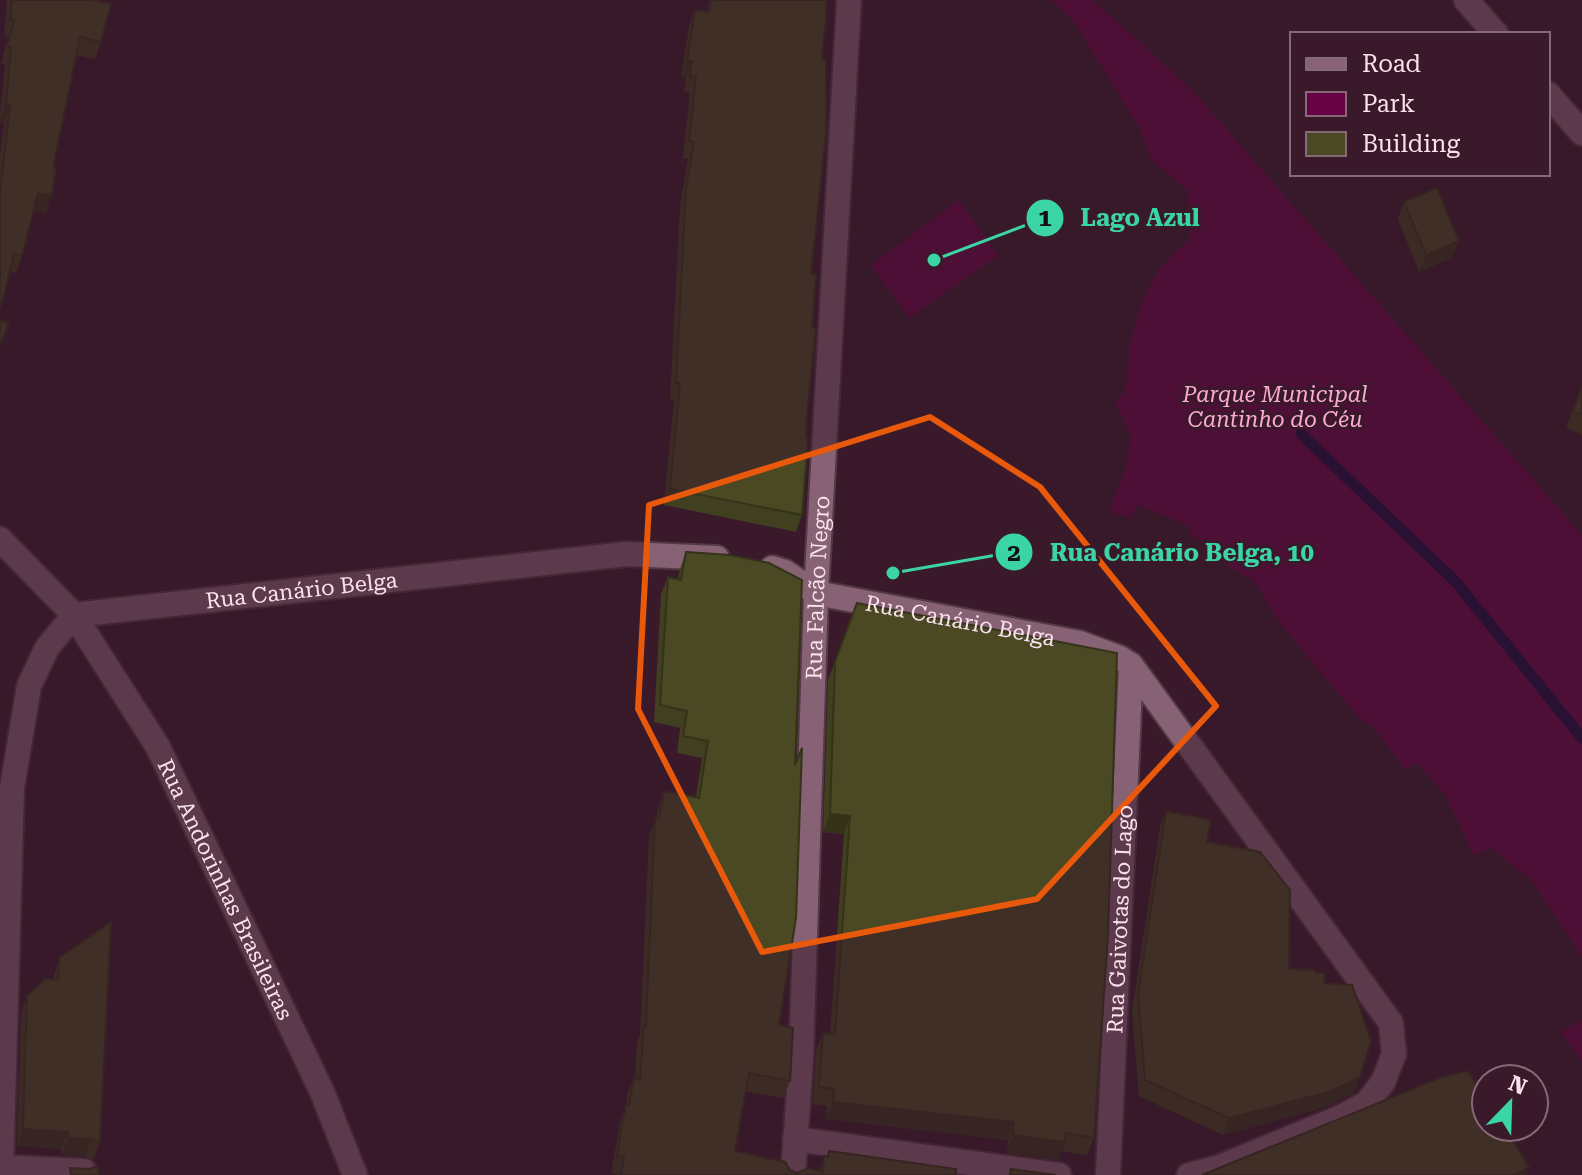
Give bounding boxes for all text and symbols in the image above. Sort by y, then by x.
legend [1290,32,1550,176]
text: Road [1362,50,1421,78]
text: Park [1362,90,1415,118]
text: Building [1362,130,1460,158]
callout: Lago Azul [1025,194,1216,242]
text: 1 [1038,204,1052,232]
text: Lago Azul [1080,204,1200,232]
park label: Parque Municipal Cantinho do Céu [1182,382,1367,432]
street label: Rua Falcão Negro [801,495,834,680]
callout: Rua Canário Belga, 10 [994,528,1330,576]
text: 2 [1007,539,1021,567]
text: Rua Canário Belga, 10 [1050,539,1314,567]
street label: Rua Canário Belga [204,567,399,613]
street label: Rua Canário Belga [863,591,1057,651]
street label: Rua Andorinhas Brasileiras [153,755,298,1024]
street label: Rua Gaivotas do Lago [1102,804,1138,1034]
north arrow [1470,1063,1550,1143]
text: N [1505,1070,1530,1100]

